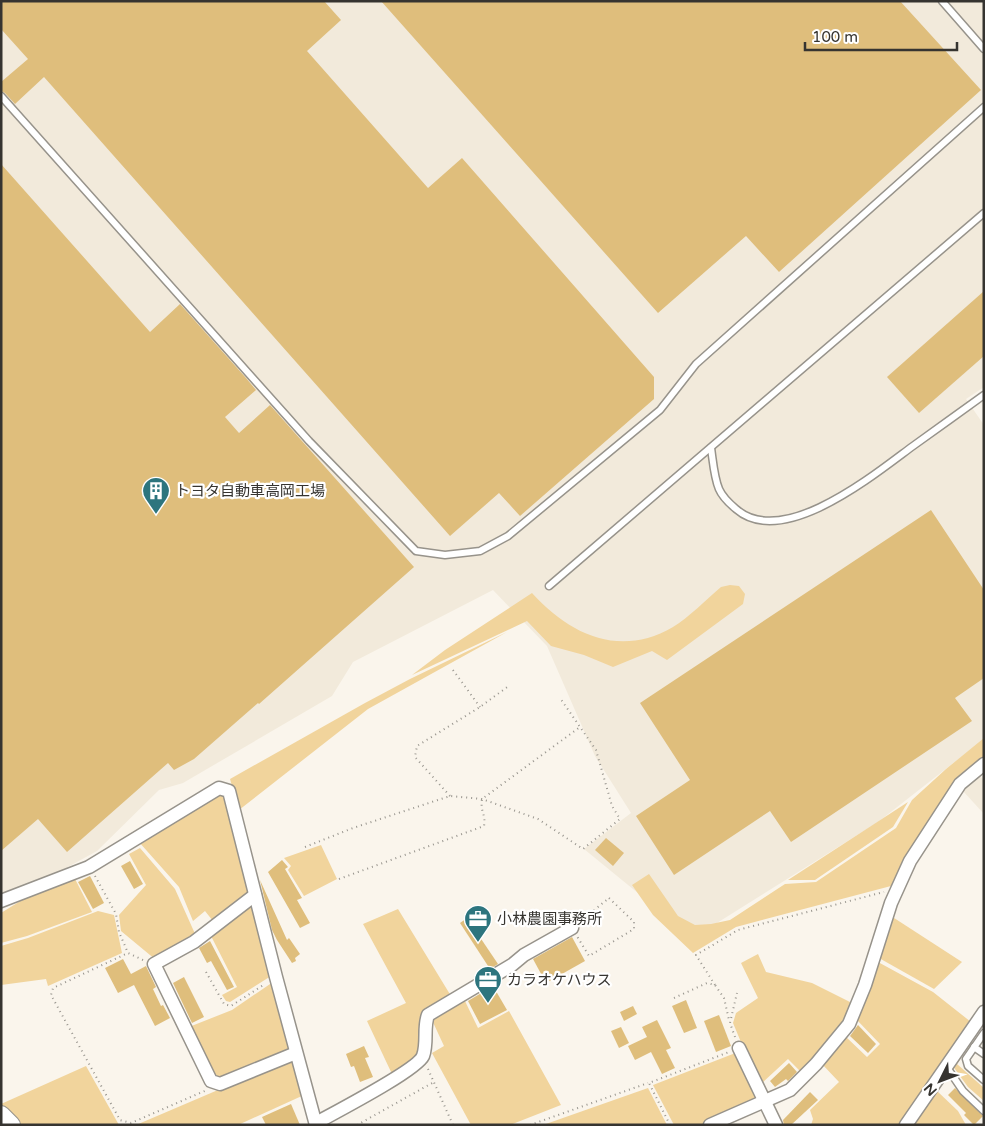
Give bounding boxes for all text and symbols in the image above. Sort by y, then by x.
scale bar [805,20,958,52]
text: 100 m [812,28,858,46]
building icon: トヨタ自動車高岡工場 [141,476,171,515]
place label: トヨタ自動車高岡工場 [175,482,325,500]
office icon: 小林農園事務所 [463,904,493,943]
place label: 小林農園事務所 [497,910,602,928]
office icon: カラオケハウス [473,965,503,1004]
place label: カラオケハウス [507,971,611,989]
north arrow [915,1056,965,1106]
text: N [921,1079,941,1099]

